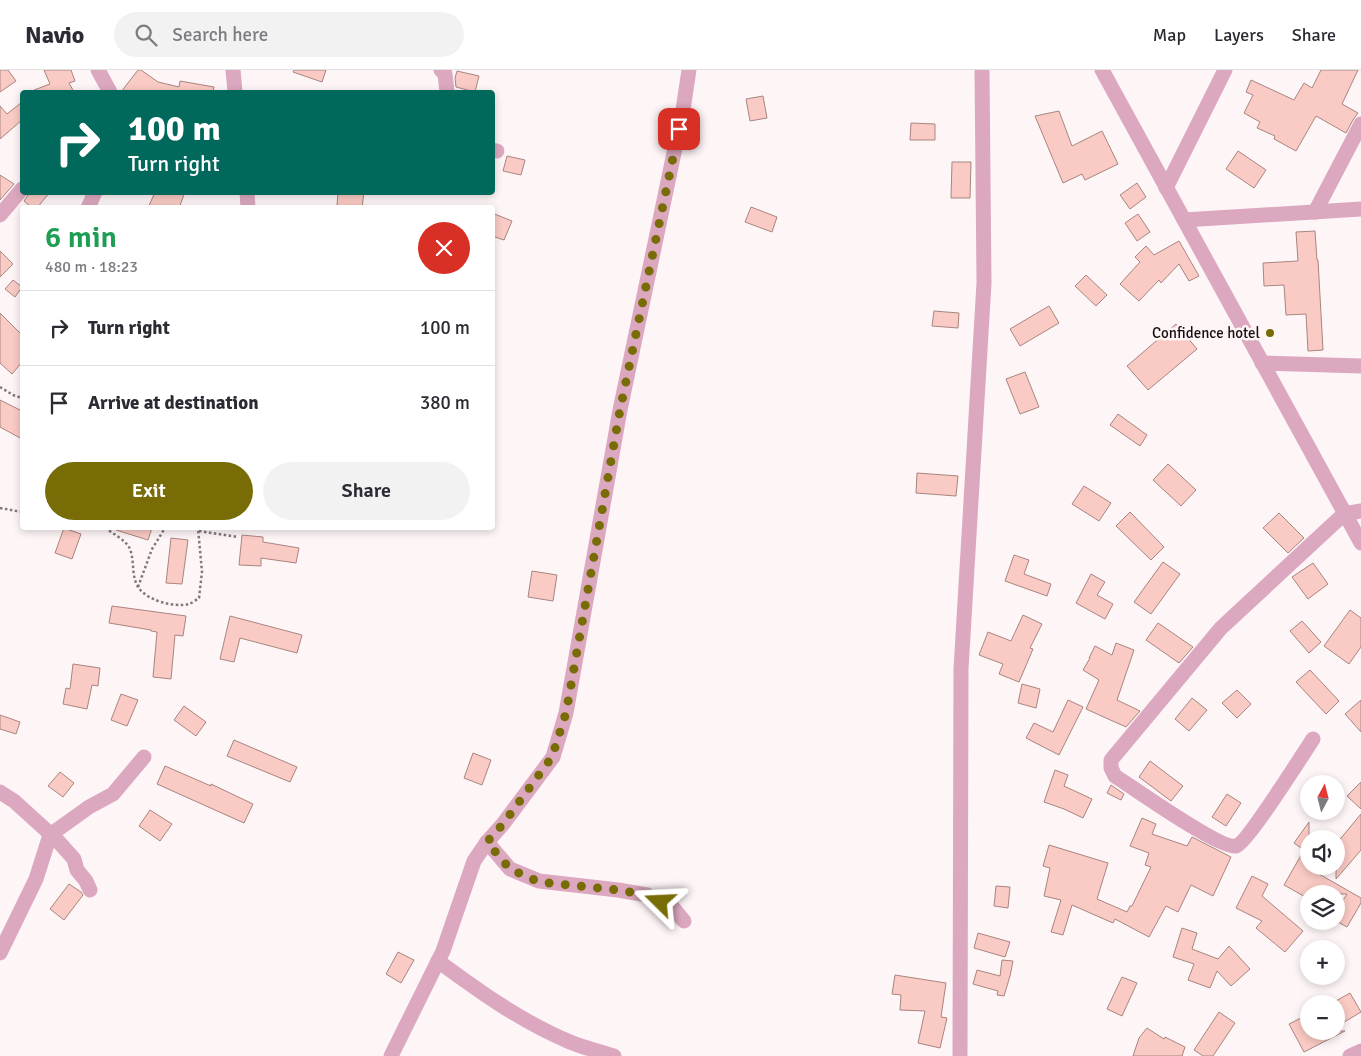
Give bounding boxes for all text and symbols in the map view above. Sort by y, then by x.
search box [114,12,464,57]
text: Navio [25,20,84,50]
icon: search [132,21,160,49]
text: Search here [172,23,268,47]
text: Map [1153,24,1186,46]
text: Layers [1214,24,1264,46]
text: Share [1292,24,1336,46]
text: 100 m [128,107,221,150]
pin [658,108,700,150]
icon: right [45,110,110,175]
icon: arrive [665,115,693,143]
text: Turn right [128,150,220,177]
text: 6 min [45,219,117,256]
button: close [418,222,470,274]
text: 480 m · 18:23 [45,257,138,277]
icon: right [45,314,73,342]
text: Turn right [88,316,170,340]
text: 100 m [420,316,470,340]
place label: Confidence hotel [1152,324,1260,342]
marker: Confidence hotel [1264,327,1276,339]
icon: arrive [45,389,73,417]
text: Arrive at destination [88,391,259,415]
text: 380 m [420,391,470,415]
button: Exit [45,462,253,520]
button: Share [263,462,470,520]
north arrow [1300,775,1345,820]
map controls [1300,775,1345,1040]
button: sound [1300,830,1345,875]
position arrow [633,875,685,927]
button: layers [1300,885,1345,930]
button: + [1300,940,1345,985]
button: − [1300,995,1345,1040]

